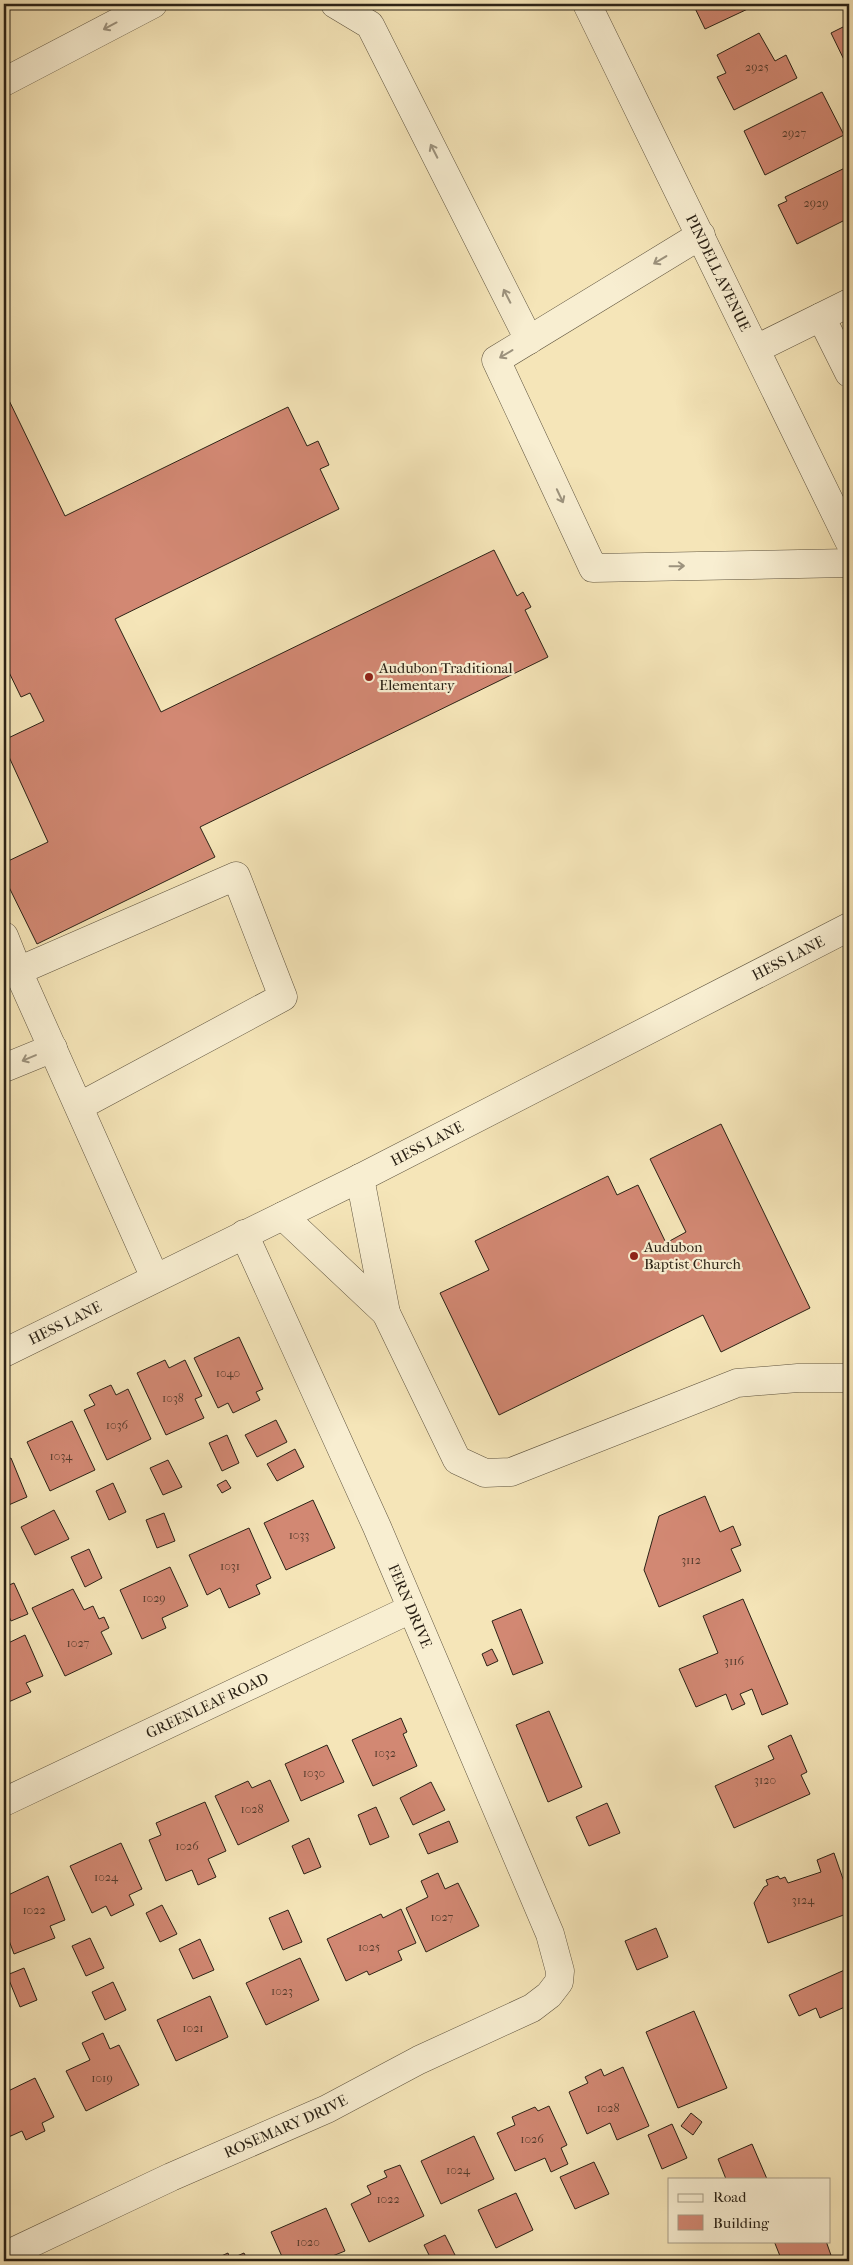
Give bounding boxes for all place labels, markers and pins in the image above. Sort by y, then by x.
place label: Audubon Traditional Elementary [378,659,513,694]
marker: Audubon Traditional Elementary [363,671,375,683]
place label: Audubon Baptist Church [643,1238,741,1273]
marker: Audubon Baptist Church [628,1250,640,1262]

